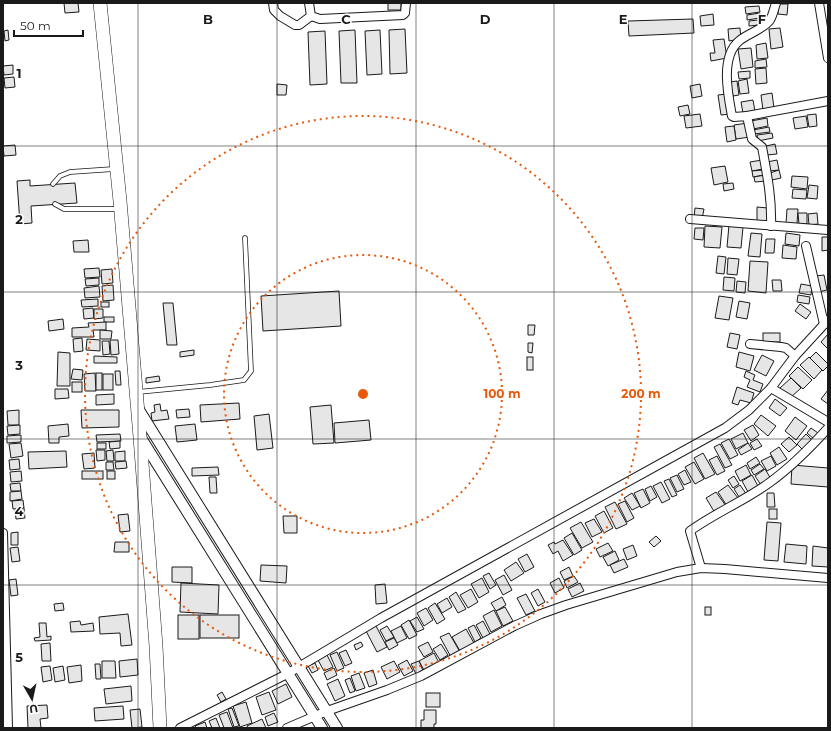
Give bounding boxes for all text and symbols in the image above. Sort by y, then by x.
text: B [203,11,213,27]
text: C [341,11,351,27]
text: D [480,11,491,27]
text: E [619,11,628,27]
text: F [758,11,766,27]
scale bar [14,12,83,38]
text: 50 m [20,18,51,33]
text: 1 [16,65,22,81]
text: 2 [15,211,23,227]
text: 3 [14,357,23,373]
text: 100 m [484,386,520,401]
text: 200 m [621,386,661,401]
centre of rings [356,387,370,401]
text: 4 [15,503,24,519]
text: 5 [15,649,23,665]
north arrow [12,679,52,719]
text: U [28,701,39,716]

